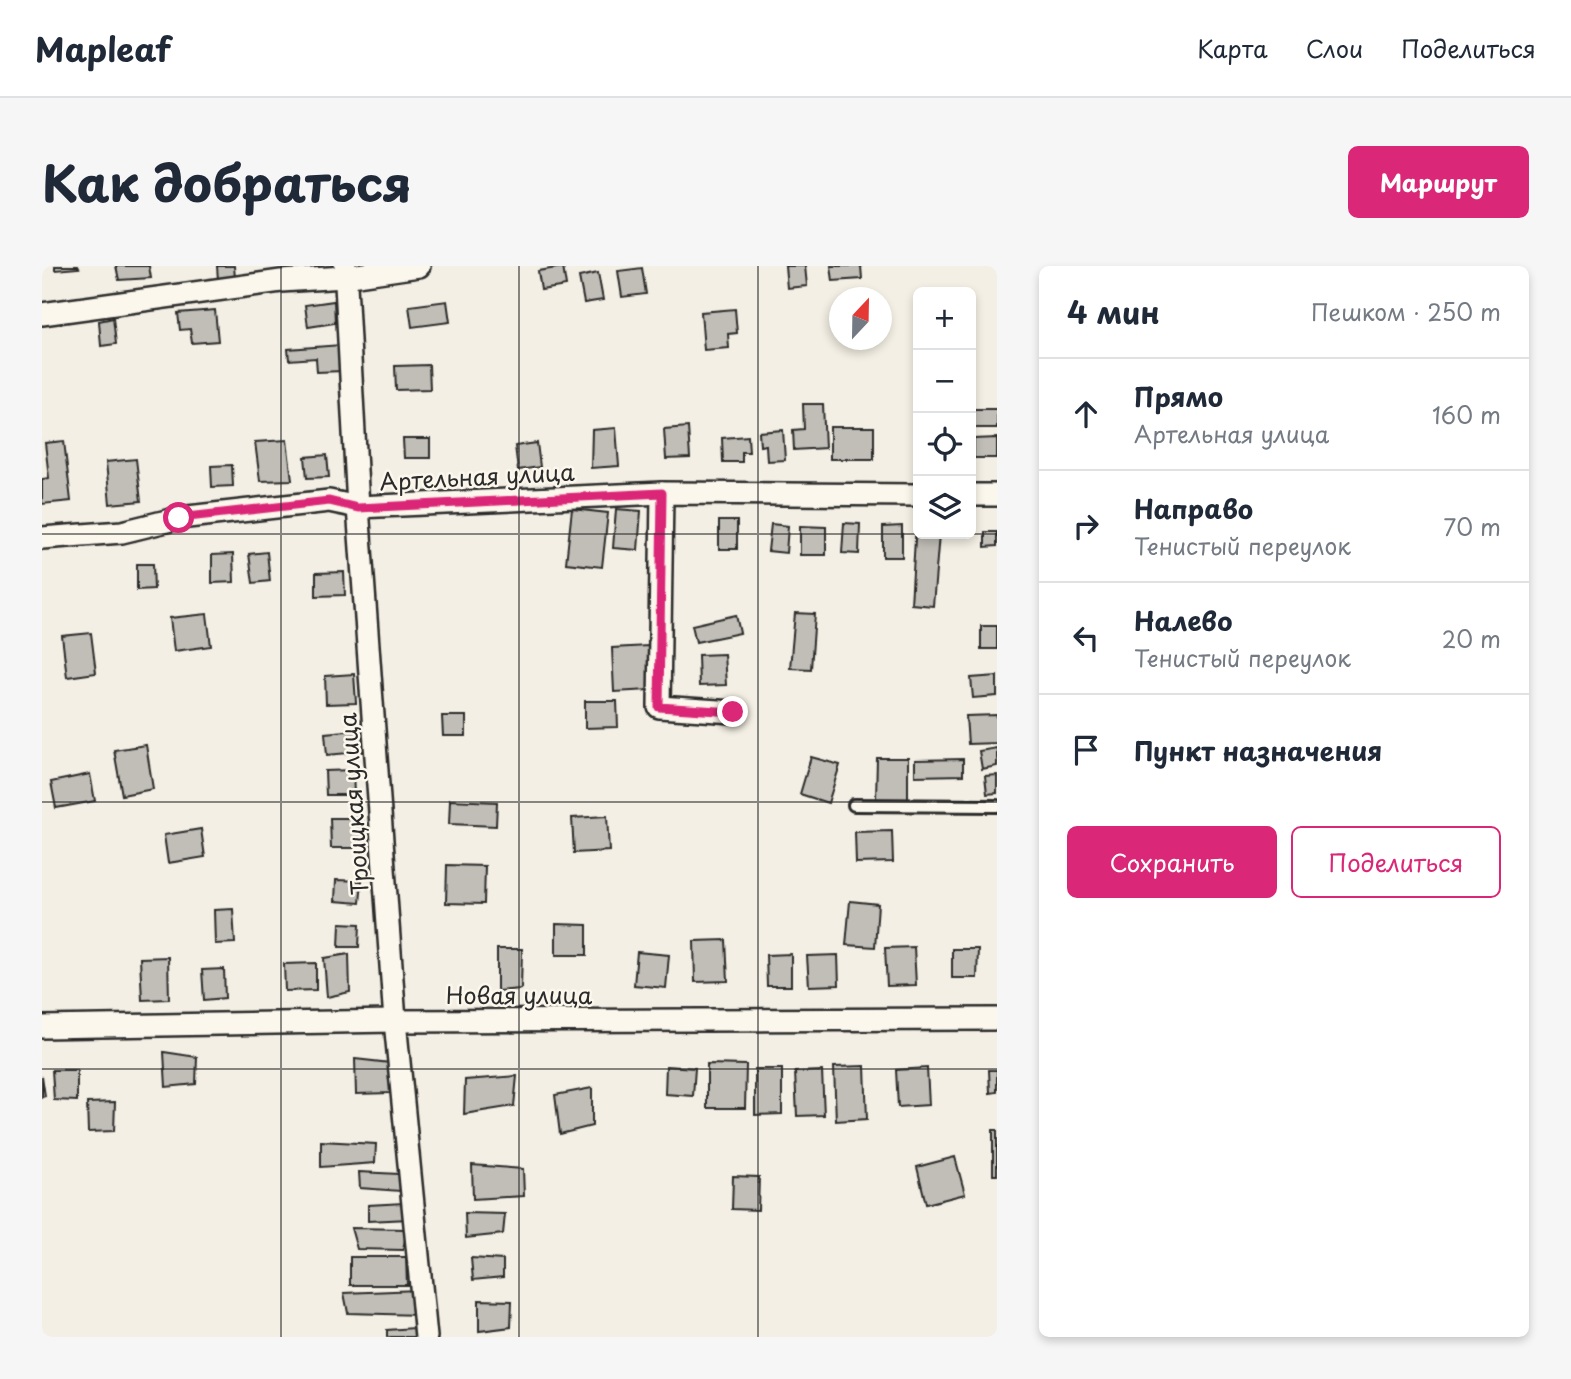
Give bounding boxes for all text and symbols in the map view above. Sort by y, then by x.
text: Mapleaf [35,23,171,73]
text: Карта [1197,30,1268,66]
text: Слои [1306,30,1363,66]
text: Поделиться [1401,30,1536,66]
text: Как добраться [42,145,412,219]
button: Маршрут [1348,146,1529,218]
north arrow [829,287,892,350]
map controls [913,287,976,539]
button: + [913,287,976,350]
text: 4 мин [1067,289,1160,334]
text: Пешком · 250 m [1311,294,1501,329]
button: − [913,350,976,413]
text: Прямо [1134,377,1223,416]
icon: ahead [1067,395,1105,433]
text: 160 m [1432,397,1501,432]
button: locate [913,413,976,476]
text: Артельная улица [1134,416,1329,451]
street label: Артельная улица [379,453,576,499]
button: layers [913,476,976,539]
text: Направо [1134,489,1253,528]
route start [163,502,194,533]
icon: right [1067,507,1105,545]
text: 70 m [1443,509,1501,544]
text: Тенистый переулок [1134,528,1351,563]
text: Налево [1134,601,1232,640]
icon: left [1067,619,1105,657]
text: 20 m [1442,621,1501,656]
text: Тенистый переулок [1134,640,1351,675]
route end [717,696,748,727]
street label: Троицкая улица [329,711,377,896]
icon: arrive [1067,731,1105,769]
text: Пункт назначения [1134,731,1382,770]
button: Сохранить [1067,826,1277,898]
button: Поделиться [1291,826,1501,898]
street label: Новая улица [446,977,593,1012]

